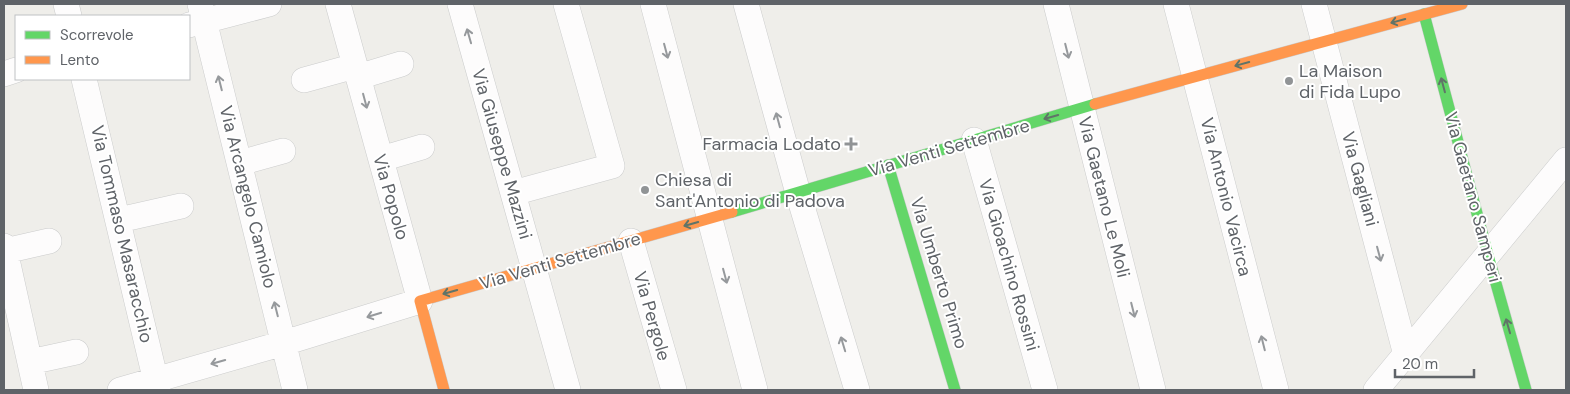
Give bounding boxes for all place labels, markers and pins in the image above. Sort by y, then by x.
place label: La Maison di Fida Lupo [1299,59,1401,104]
marker: La Maison di Fida Lupo [1283,75,1295,87]
place label: Farmacia Lodato [702,132,841,156]
marker: Farmacia Lodato [845,138,857,150]
place label: Chiesa di Sant'Antonio di Padova [655,168,845,213]
marker: Chiesa di Sant'Antonio di Padova [639,184,651,196]

